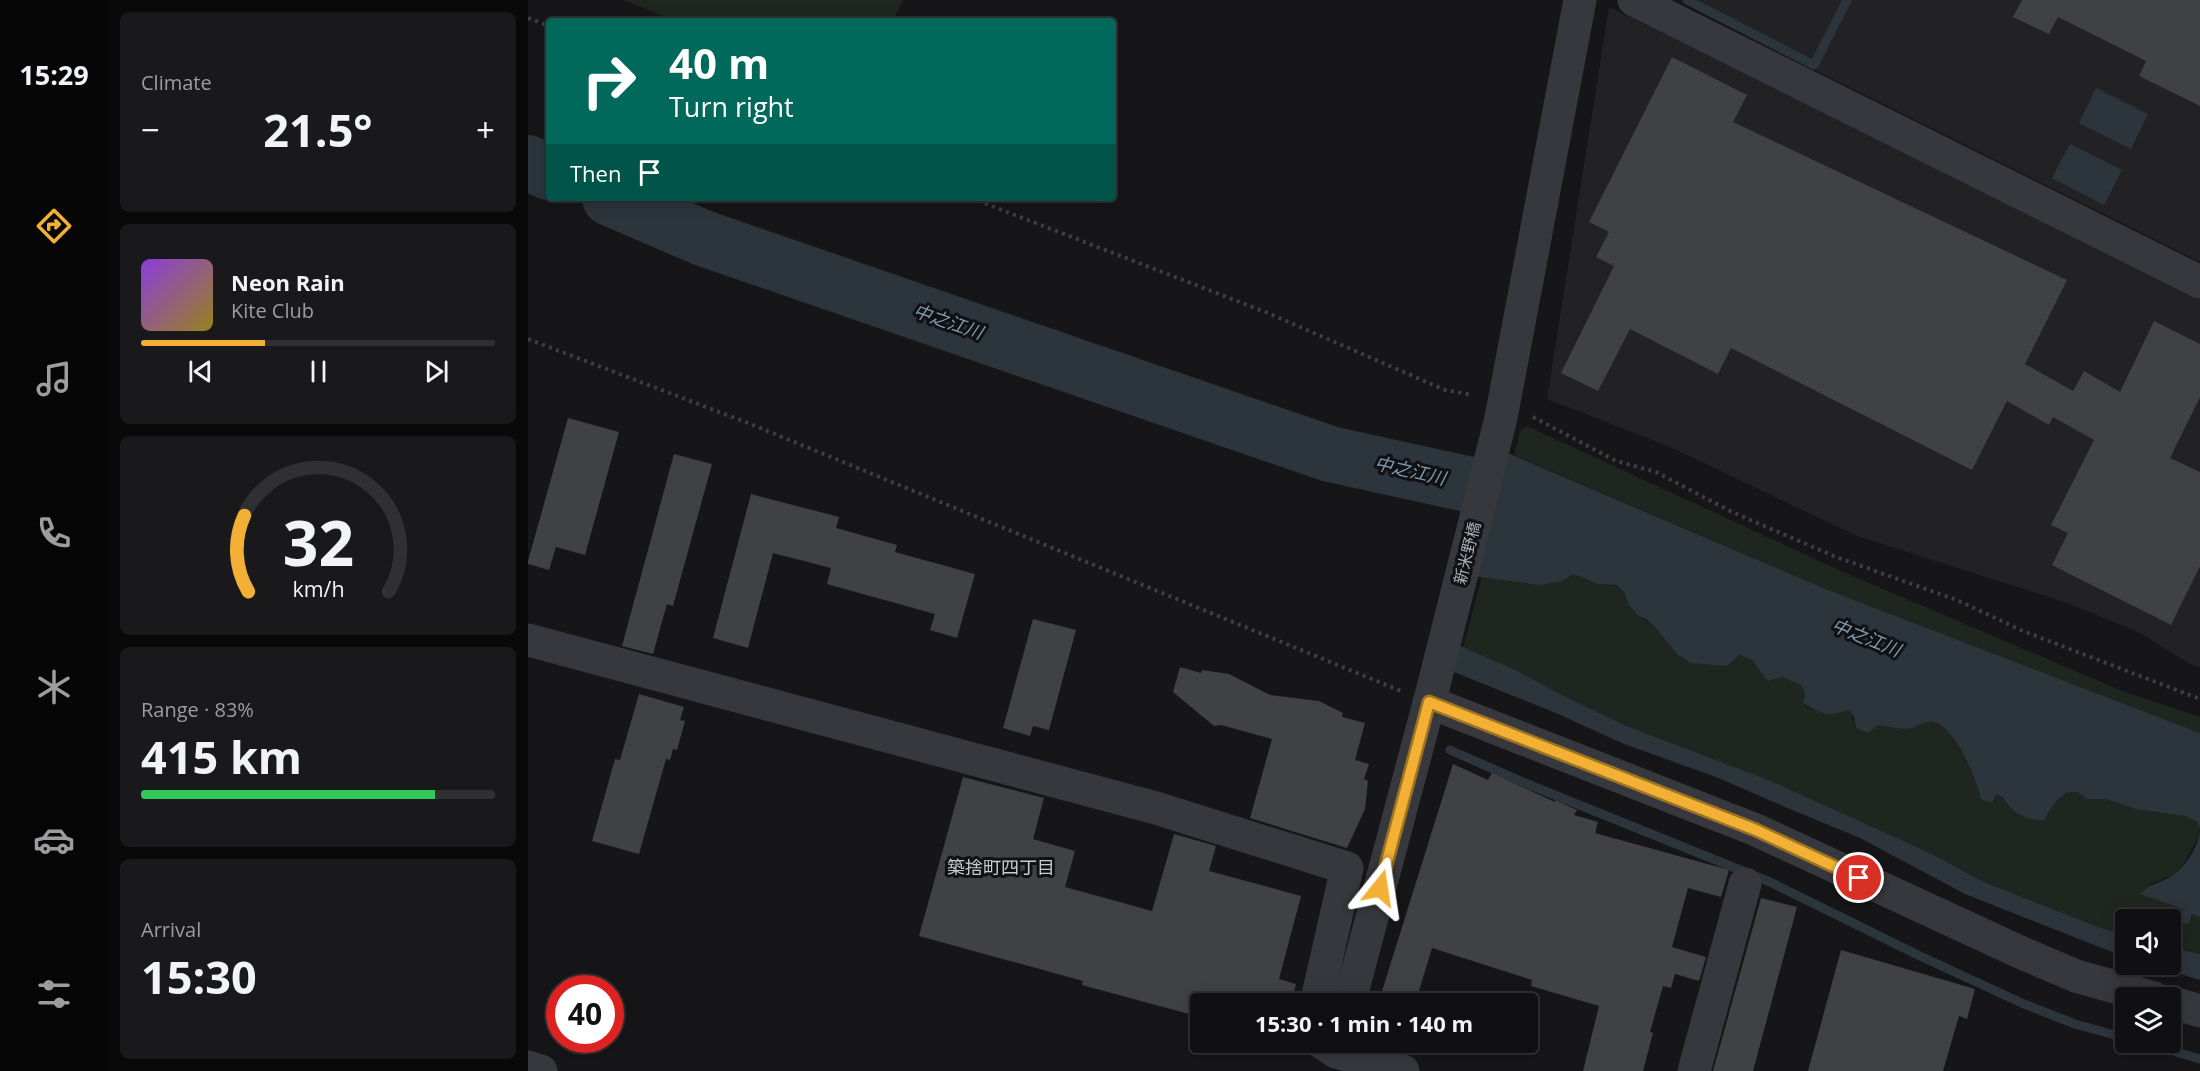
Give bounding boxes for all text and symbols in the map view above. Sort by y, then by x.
text: 40 m [669,34,769,91]
icon: right [570,42,648,120]
text: 15:29 [19,56,89,93]
text: Climate [141,69,212,96]
text: Turn right [669,88,794,125]
text: 21.5° [263,99,373,160]
text: − [141,107,160,152]
text: + [476,107,495,152]
icon: arrive [633,156,666,189]
text: Then [570,158,621,188]
icon: directions [33,205,75,247]
text: Neon Rain [231,267,345,297]
text: Kite Club [231,297,314,324]
water label: 中之江川 [910,298,988,345]
icon: previous [184,355,217,388]
icon: pause [302,355,335,388]
icon: next [420,355,453,388]
icon: music [33,358,75,400]
water label: 中之江川 [1372,450,1450,490]
text: 32 [282,500,354,585]
icon: phone [33,512,75,554]
street label: 新米野橋 [1449,519,1485,587]
text: km/h [292,575,344,604]
water label: 中之江川 [1829,612,1906,662]
icon: climate [33,666,75,708]
text: Range · 83% [141,696,254,723]
text: 415 km [141,726,302,787]
icon: car [33,819,75,861]
pin [1833,852,1884,903]
district label: 築捨町四丁目 [947,855,1055,879]
position arrow [1348,856,1412,920]
icon: arrive [1842,861,1875,894]
map controls [2115,909,2181,1053]
button: sound [2115,909,2181,975]
text: Arrival [141,916,201,943]
text: 15:30 [141,946,257,1007]
icon: filters [33,973,75,1015]
speed limit sign: 40 [546,975,624,1053]
button: layers [2115,987,2181,1053]
text: 15:30 · 1 min · 140 m [1255,1008,1473,1038]

